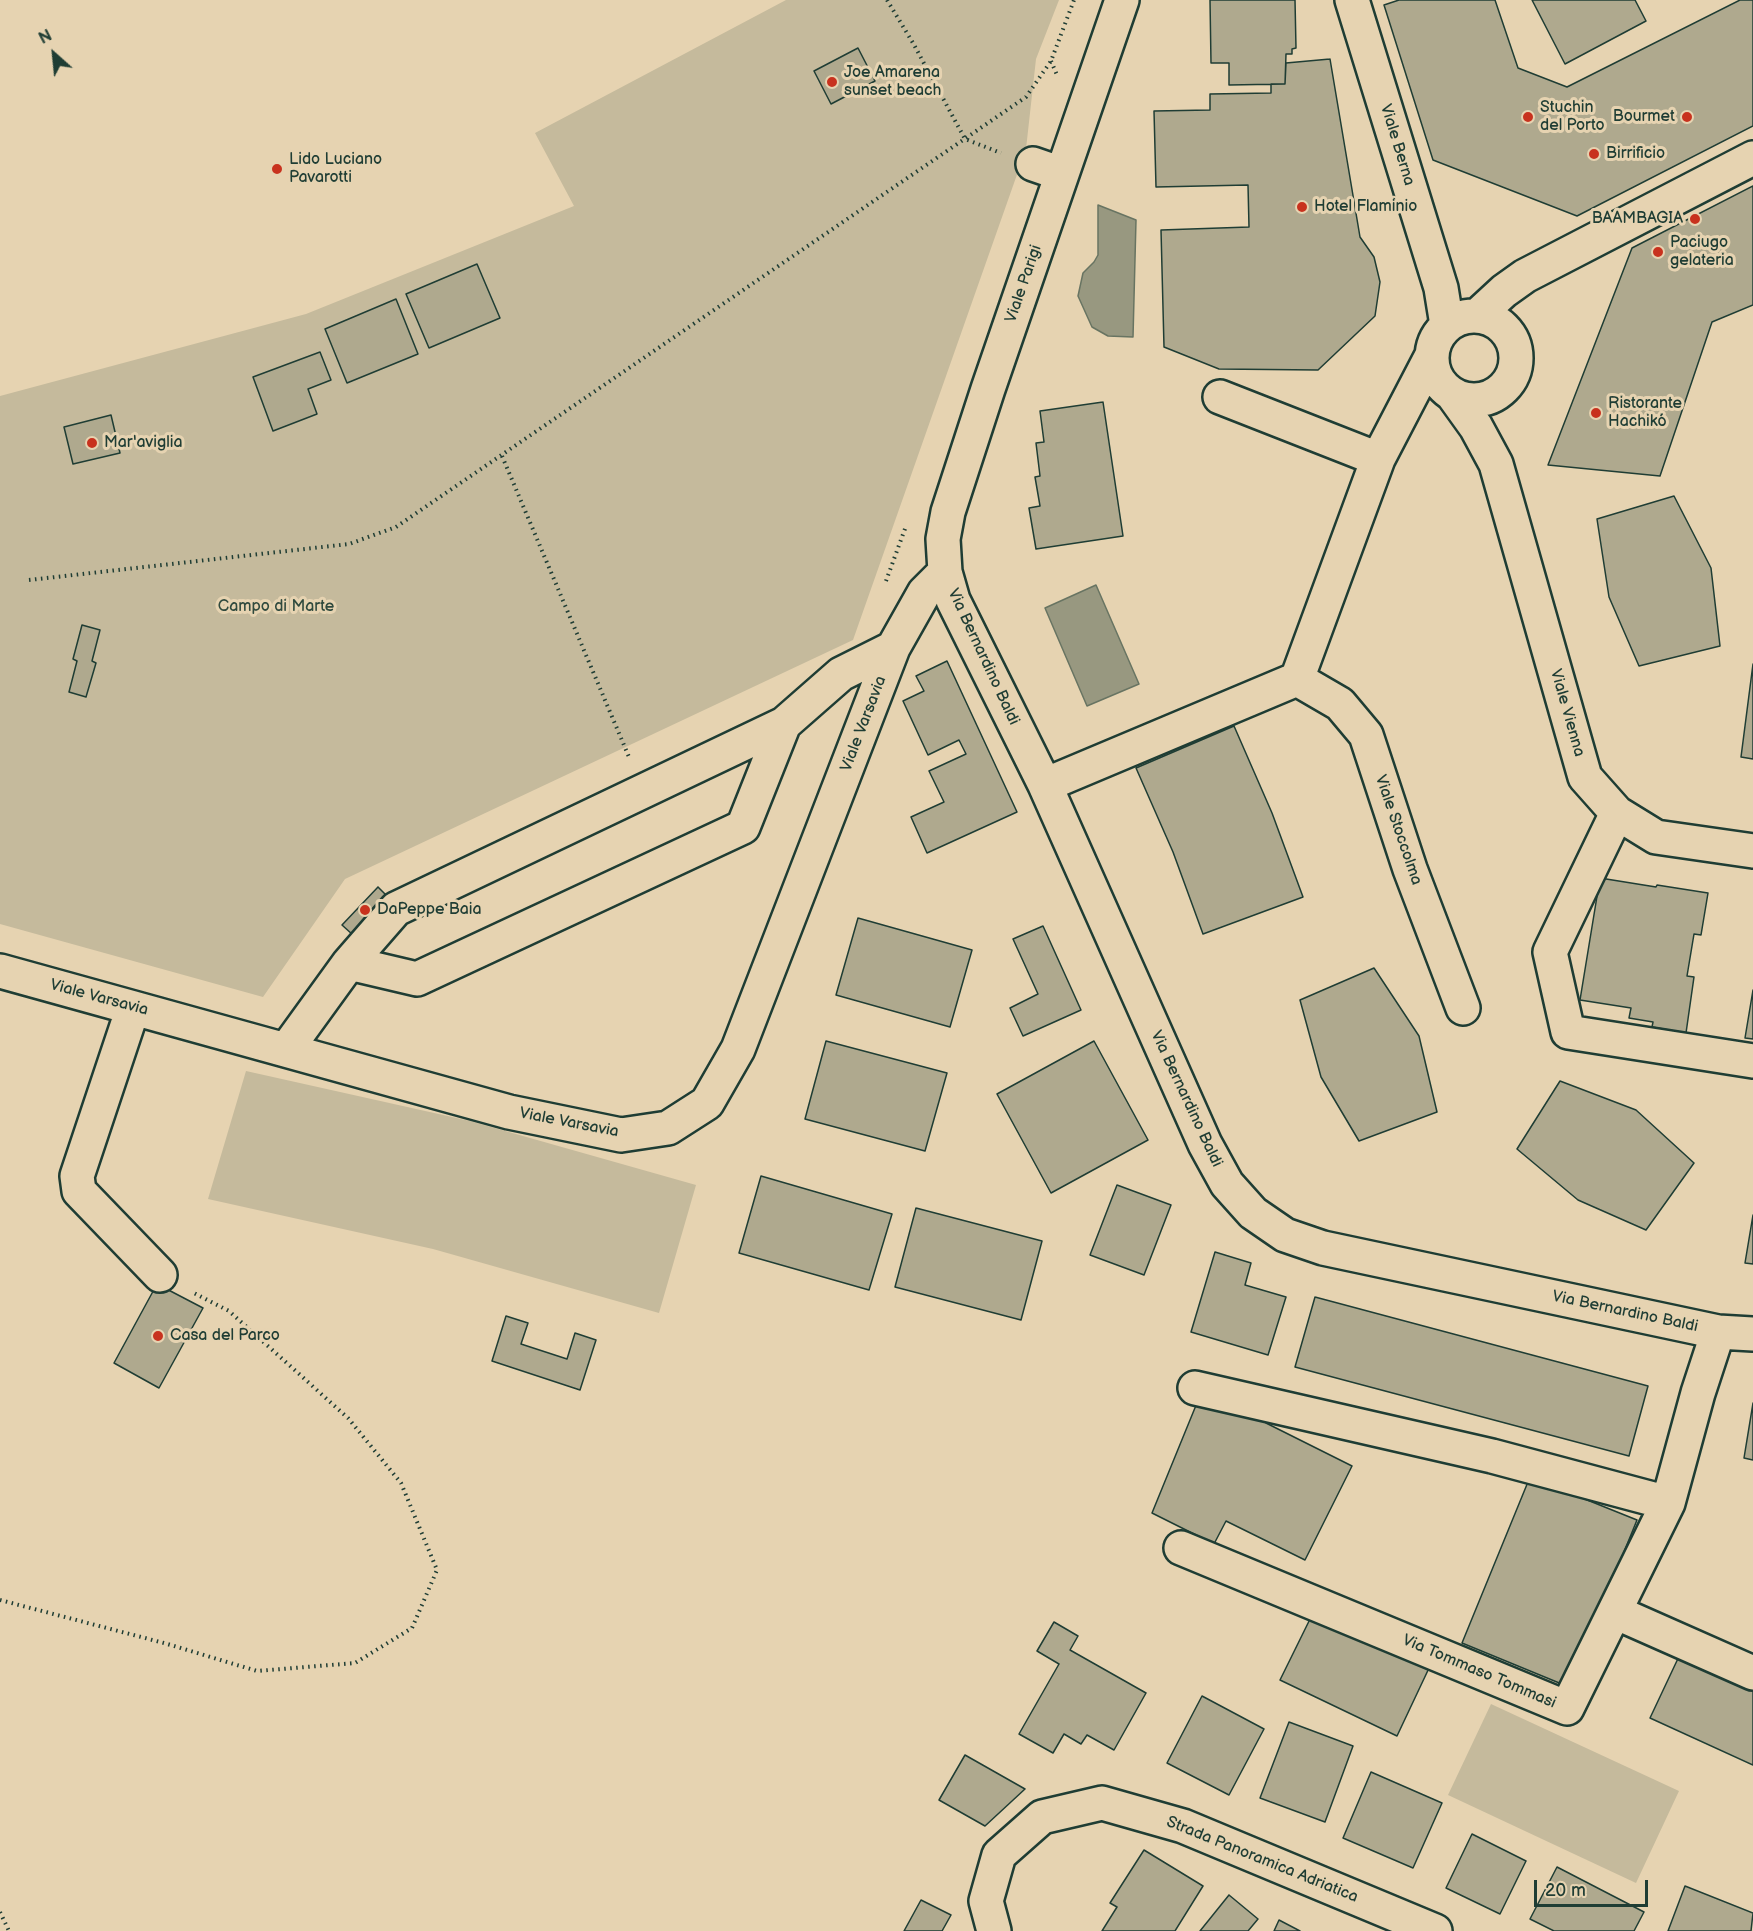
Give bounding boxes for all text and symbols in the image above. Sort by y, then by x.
north arrow [24,24,84,84]
text: N [36,26,55,49]
place label: Joe Amarena sunset beach [844,63,941,101]
marker: Joe Amarena sunset beach [825,75,839,89]
place label: Stuchin del Porto [1540,98,1605,136]
street label: Viale Berna [1376,102,1418,188]
place label: Bourmet [1613,107,1675,127]
marker: Stuchin del Porto [1521,110,1535,124]
marker: Bourmet [1680,110,1694,124]
place label: Birrificio [1606,144,1665,164]
marker: Birrificio [1587,147,1601,161]
place label: Lido Luciano Pavarotti [289,150,382,188]
marker: Lido Luciano Pavarotti [270,162,284,176]
place label: Hotel Flaminio [1314,197,1417,217]
marker: Hotel Flaminio [1295,200,1309,214]
place label: BAAMBAGIA [1592,209,1683,229]
marker: BAAMBAGIA [1688,212,1702,226]
place label: Paciugo gelateria [1670,233,1734,271]
street label: Viale Parigi [1002,243,1046,325]
marker: Paciugo gelateria [1651,245,1665,259]
place label: Ristorante Hachikó [1608,394,1682,432]
marker: Ristorante Hachikó [1589,406,1603,420]
place label: Mar'aviglia [104,433,183,453]
marker: Mar'aviglia [85,436,99,450]
street label: Via Bernardino Baldi [943,586,1023,728]
park label: Campo di Marte [218,597,334,617]
street label: Viale Vienna [1545,667,1589,759]
street label: Viale Varsavia [837,673,891,775]
street label: Viale Stoccolma [1370,772,1426,888]
place label: DaPeppe Baia [377,900,482,920]
marker: DaPeppe Baia [358,903,372,917]
street label: Viale Varsavia [48,976,150,1020]
street label: Via Bernardino Baldi [1146,1028,1226,1170]
street label: Viale Varsavia [518,1104,620,1142]
street label: Via Bernardino Baldi [1550,1287,1700,1337]
place label: Casa del Parco [170,1326,280,1346]
marker: Casa del Parco [151,1329,165,1343]
street label: Via Tommaso Tommasi [1399,1631,1559,1713]
street label: Strada Panoramica Adriatica [1163,1813,1361,1907]
scale bar [1537,1868,1651,1906]
text: 20 m [1545,1880,1586,1901]

